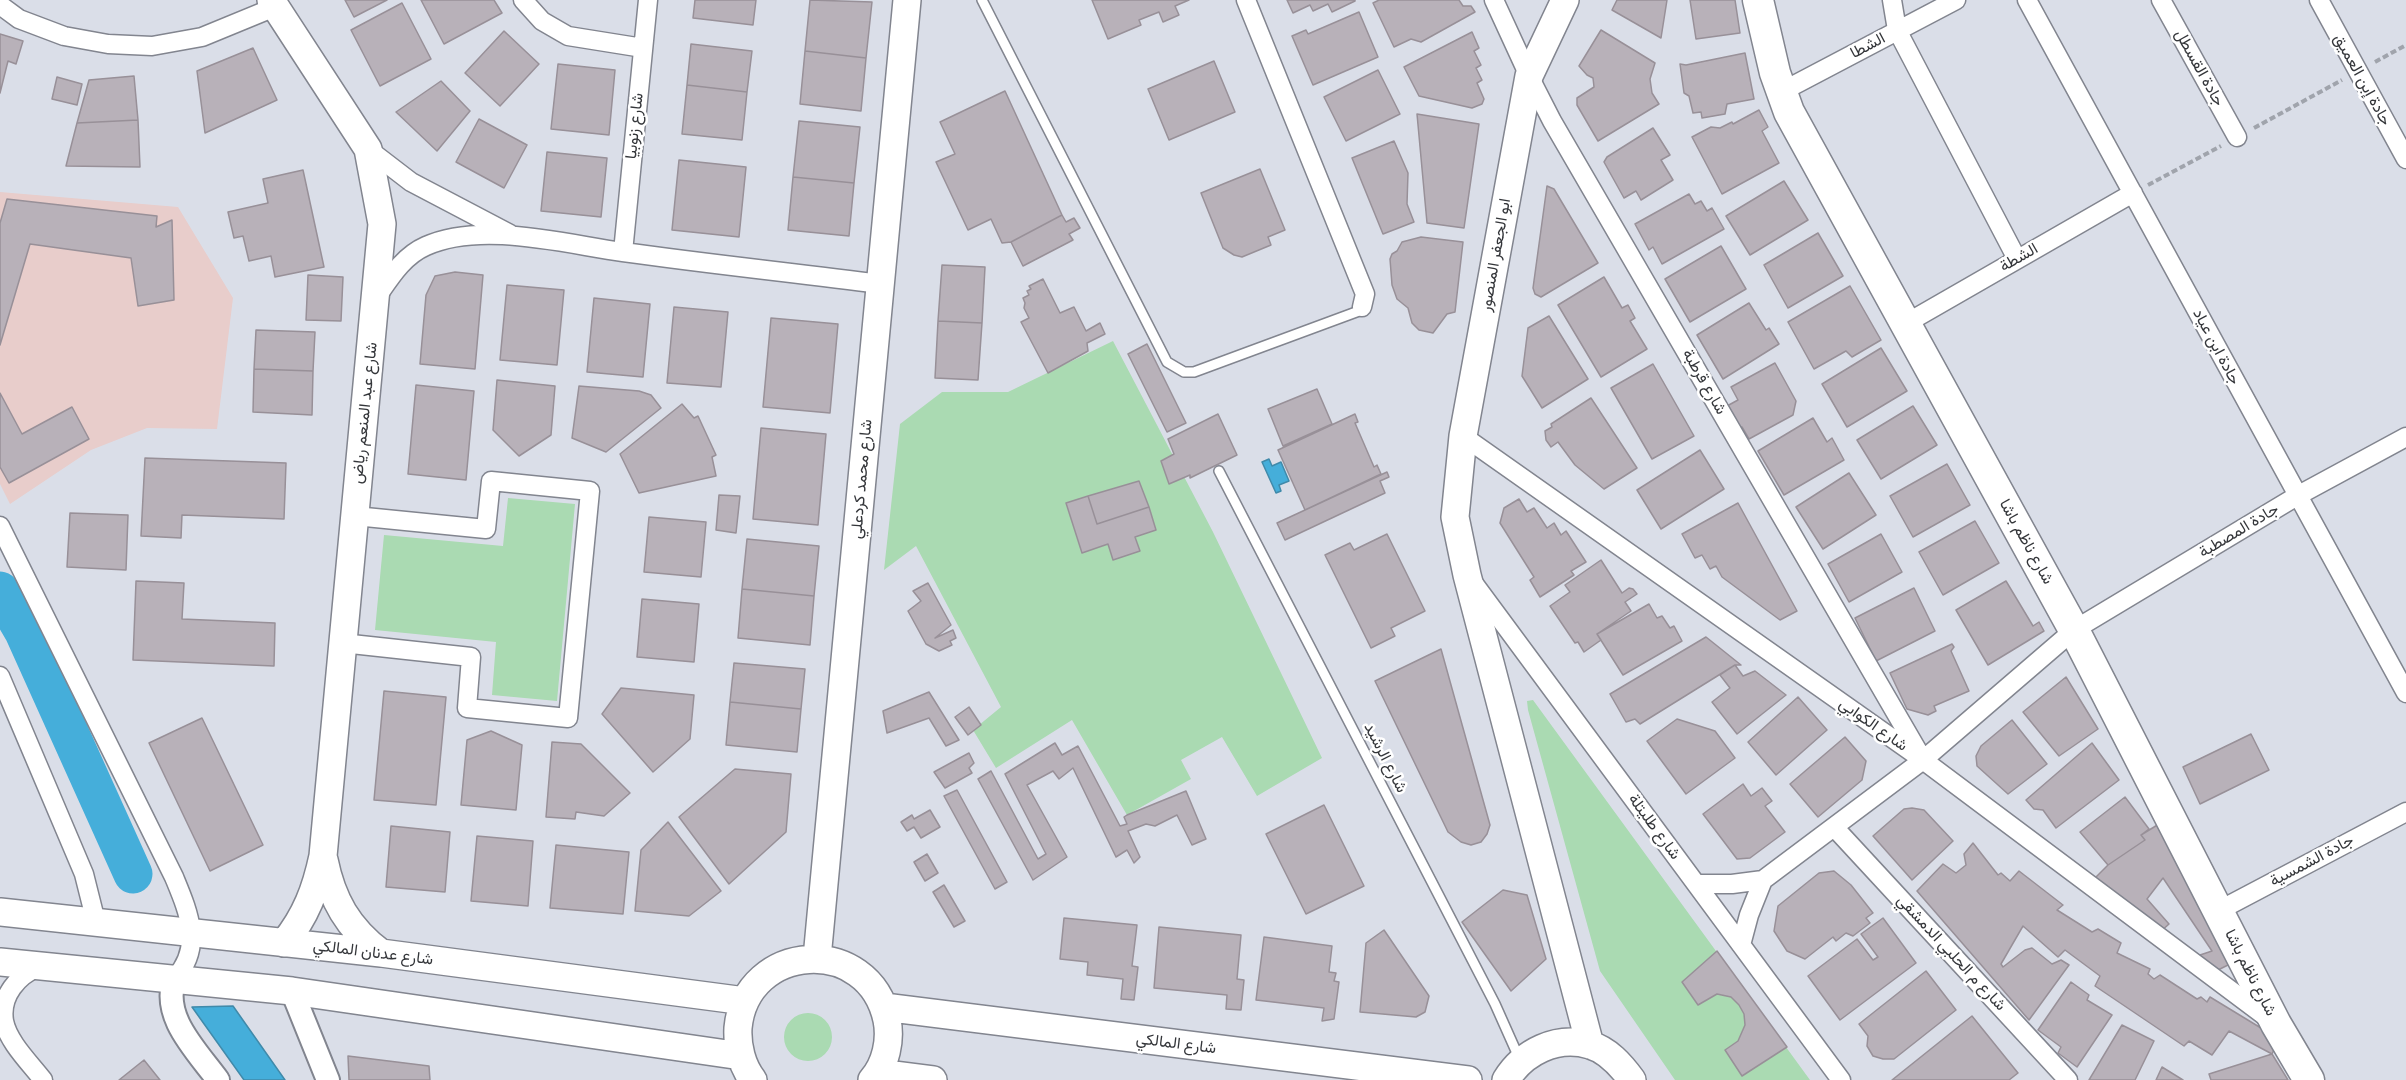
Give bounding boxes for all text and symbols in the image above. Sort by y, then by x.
street label: جادة القسطل [2170,26,2228,110]
street label: الشطا [1847,29,1889,63]
street label: جادة إبن العميق [2329,31,2395,129]
street label: شارع زنوبيا [622,92,648,160]
street label: ابو الجعفر المنصور [1477,197,1515,313]
street label: الشطة [1996,239,2042,277]
street label: جادة ابن عياد [2188,306,2244,388]
street label: شارع عبد المنعم رياض [348,341,382,485]
street label: شارع قرطبة [1678,346,1730,418]
street label: شارع محمد كردعلي [847,418,877,540]
street label: شارع ناظم باشا [1995,496,2057,588]
street label: جادة المصطبة [2196,500,2282,562]
street label: شارع الكوابي [1835,694,1911,756]
street label: شارع الرشيد [1359,720,1411,796]
street label: شارع طليتلة [1624,790,1684,864]
street label: جادة الشمسية [2267,831,2357,891]
street label: شارع م الحلبي الدمشقي [1892,891,2010,1015]
street label: شارع ناظم باشا [2220,927,2280,1019]
street label: شارع عدنان المالكي [312,936,434,970]
street label: شارع المالكي [1135,1030,1217,1058]

